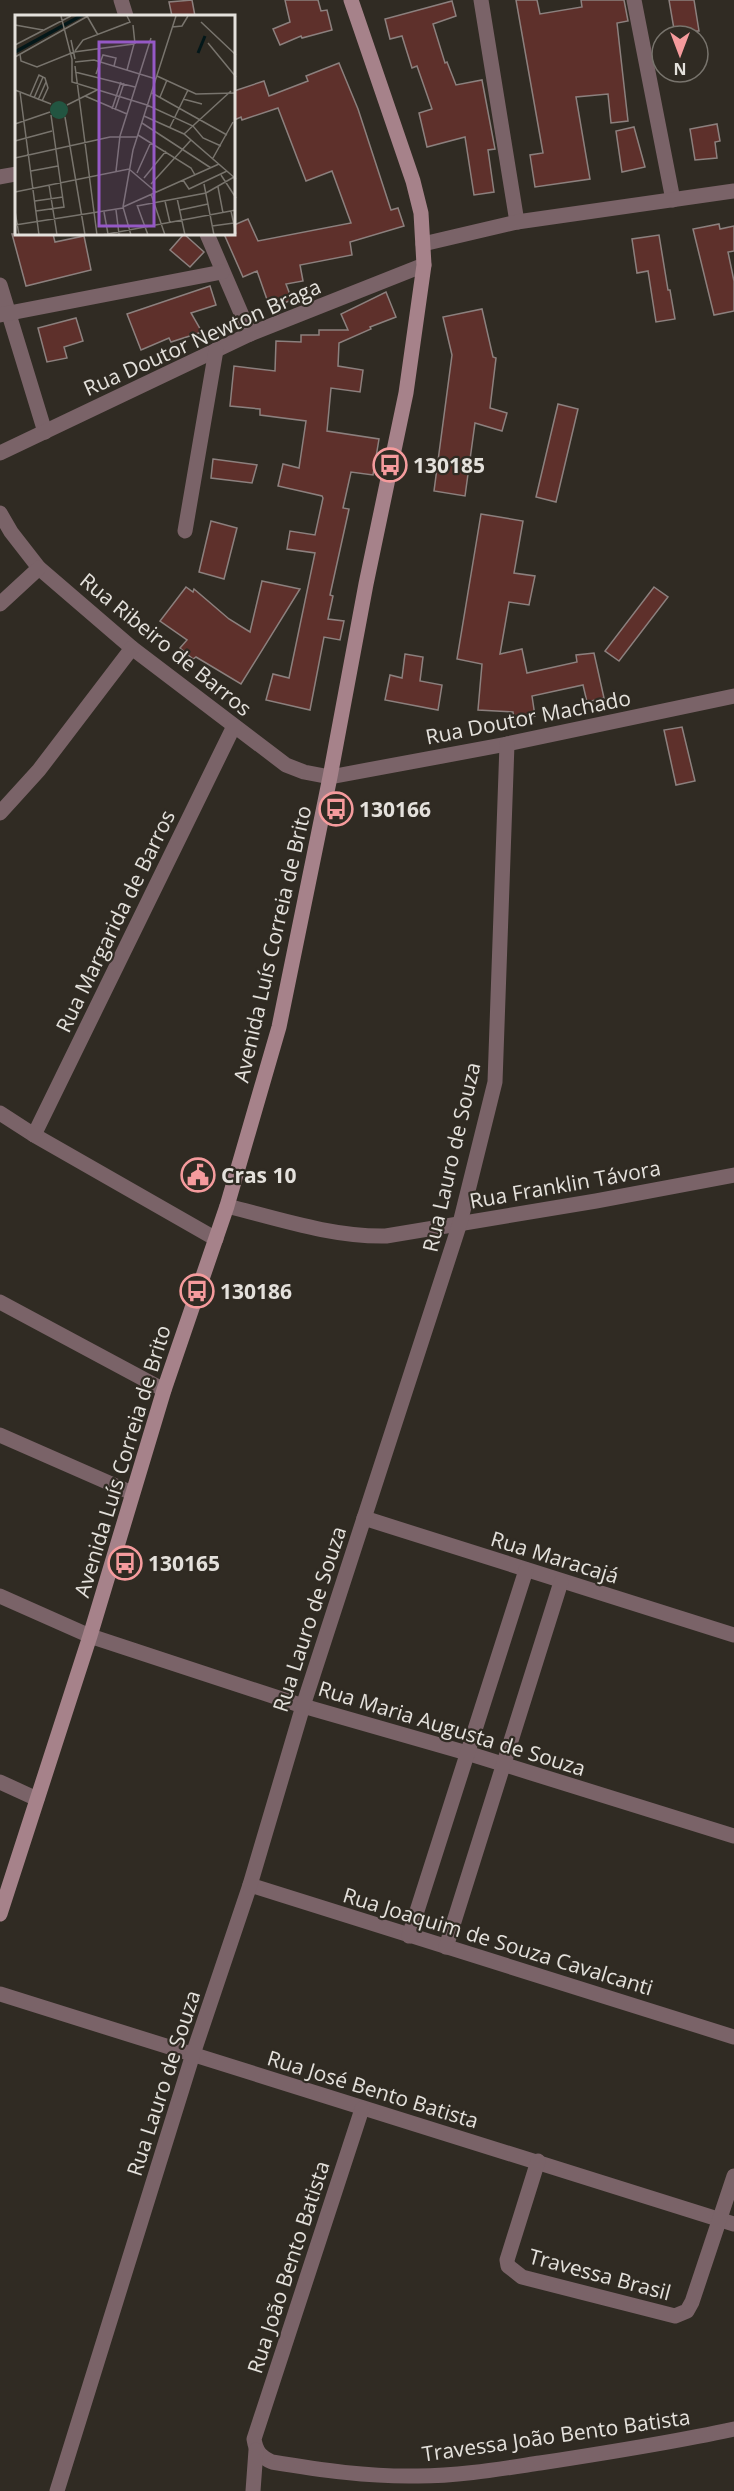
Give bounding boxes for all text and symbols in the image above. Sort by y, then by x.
inset map [15,15,236,236]
north arrow [650,24,710,84]
text: N [673,58,687,80]
street label: Rua Doutor Newton Braga [79,272,325,402]
bus stop icon: 130185 [372,447,408,483]
place label: 130185 [413,451,485,479]
street label: Rua Ribeiro de Barros [74,566,258,722]
street label: Rua Doutor Machado [423,683,633,751]
bus stop icon: 130166 [318,791,354,827]
place label: 130166 [359,795,431,823]
street label: Avenida Luís Correia de Brito [227,803,317,1085]
street label: Rua Margarida de Barros [49,805,181,1037]
street label: Rua Lauro de Souza [416,1059,486,1255]
street label: Rua Franklin Távora [467,1153,663,1215]
public building icon: Cras 10 [180,1157,216,1193]
place label: Cras 10 [221,1161,297,1189]
bus stop icon: 130186 [179,1273,215,1309]
place label: 130186 [220,1277,292,1305]
street label: Avenida Luís Correia de Brito [67,1321,177,1601]
street label: Rua Lauro de Souza [266,1523,352,1715]
street label: Rua Maracajá [488,1524,622,1590]
bus stop icon: 130165 [107,1545,143,1581]
place label: 130165 [148,1549,220,1577]
street label: Rua Maria Augusta de Souza [315,1674,589,1782]
street label: Rua Joaquim de Souza Cavalcanti [340,1880,656,2002]
street label: Rua Lauro de Souza [120,1987,206,2179]
street label: Rua José Bento Batista [264,2044,482,2134]
street label: Rua João Bento Batista [240,2157,336,2377]
street label: Travessa Brasil [526,2242,674,2306]
street label: Travessa João Bento Batista [420,2402,692,2468]

